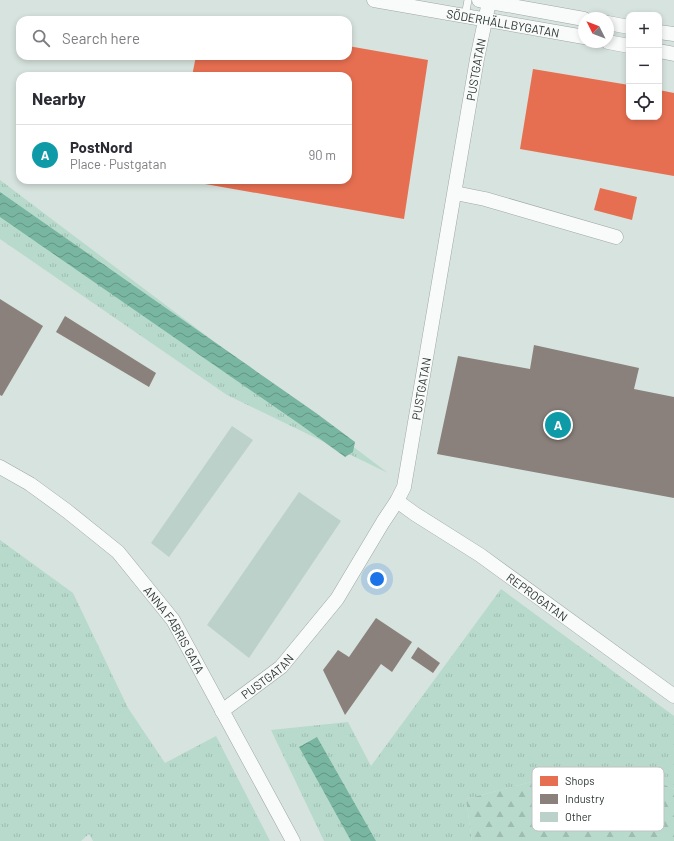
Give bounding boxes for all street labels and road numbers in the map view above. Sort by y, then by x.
street label: SÖDERHÄLLBYGATAN [445,6,561,40]
street label: PUSTGATAN [463,37,488,102]
street label: PUSTGATAN [409,356,433,421]
street label: REPROGATAN [504,570,571,624]
street label: ANNA FABRIS GATA [141,583,208,676]
street label: PUSTGATAN [238,651,296,701]

